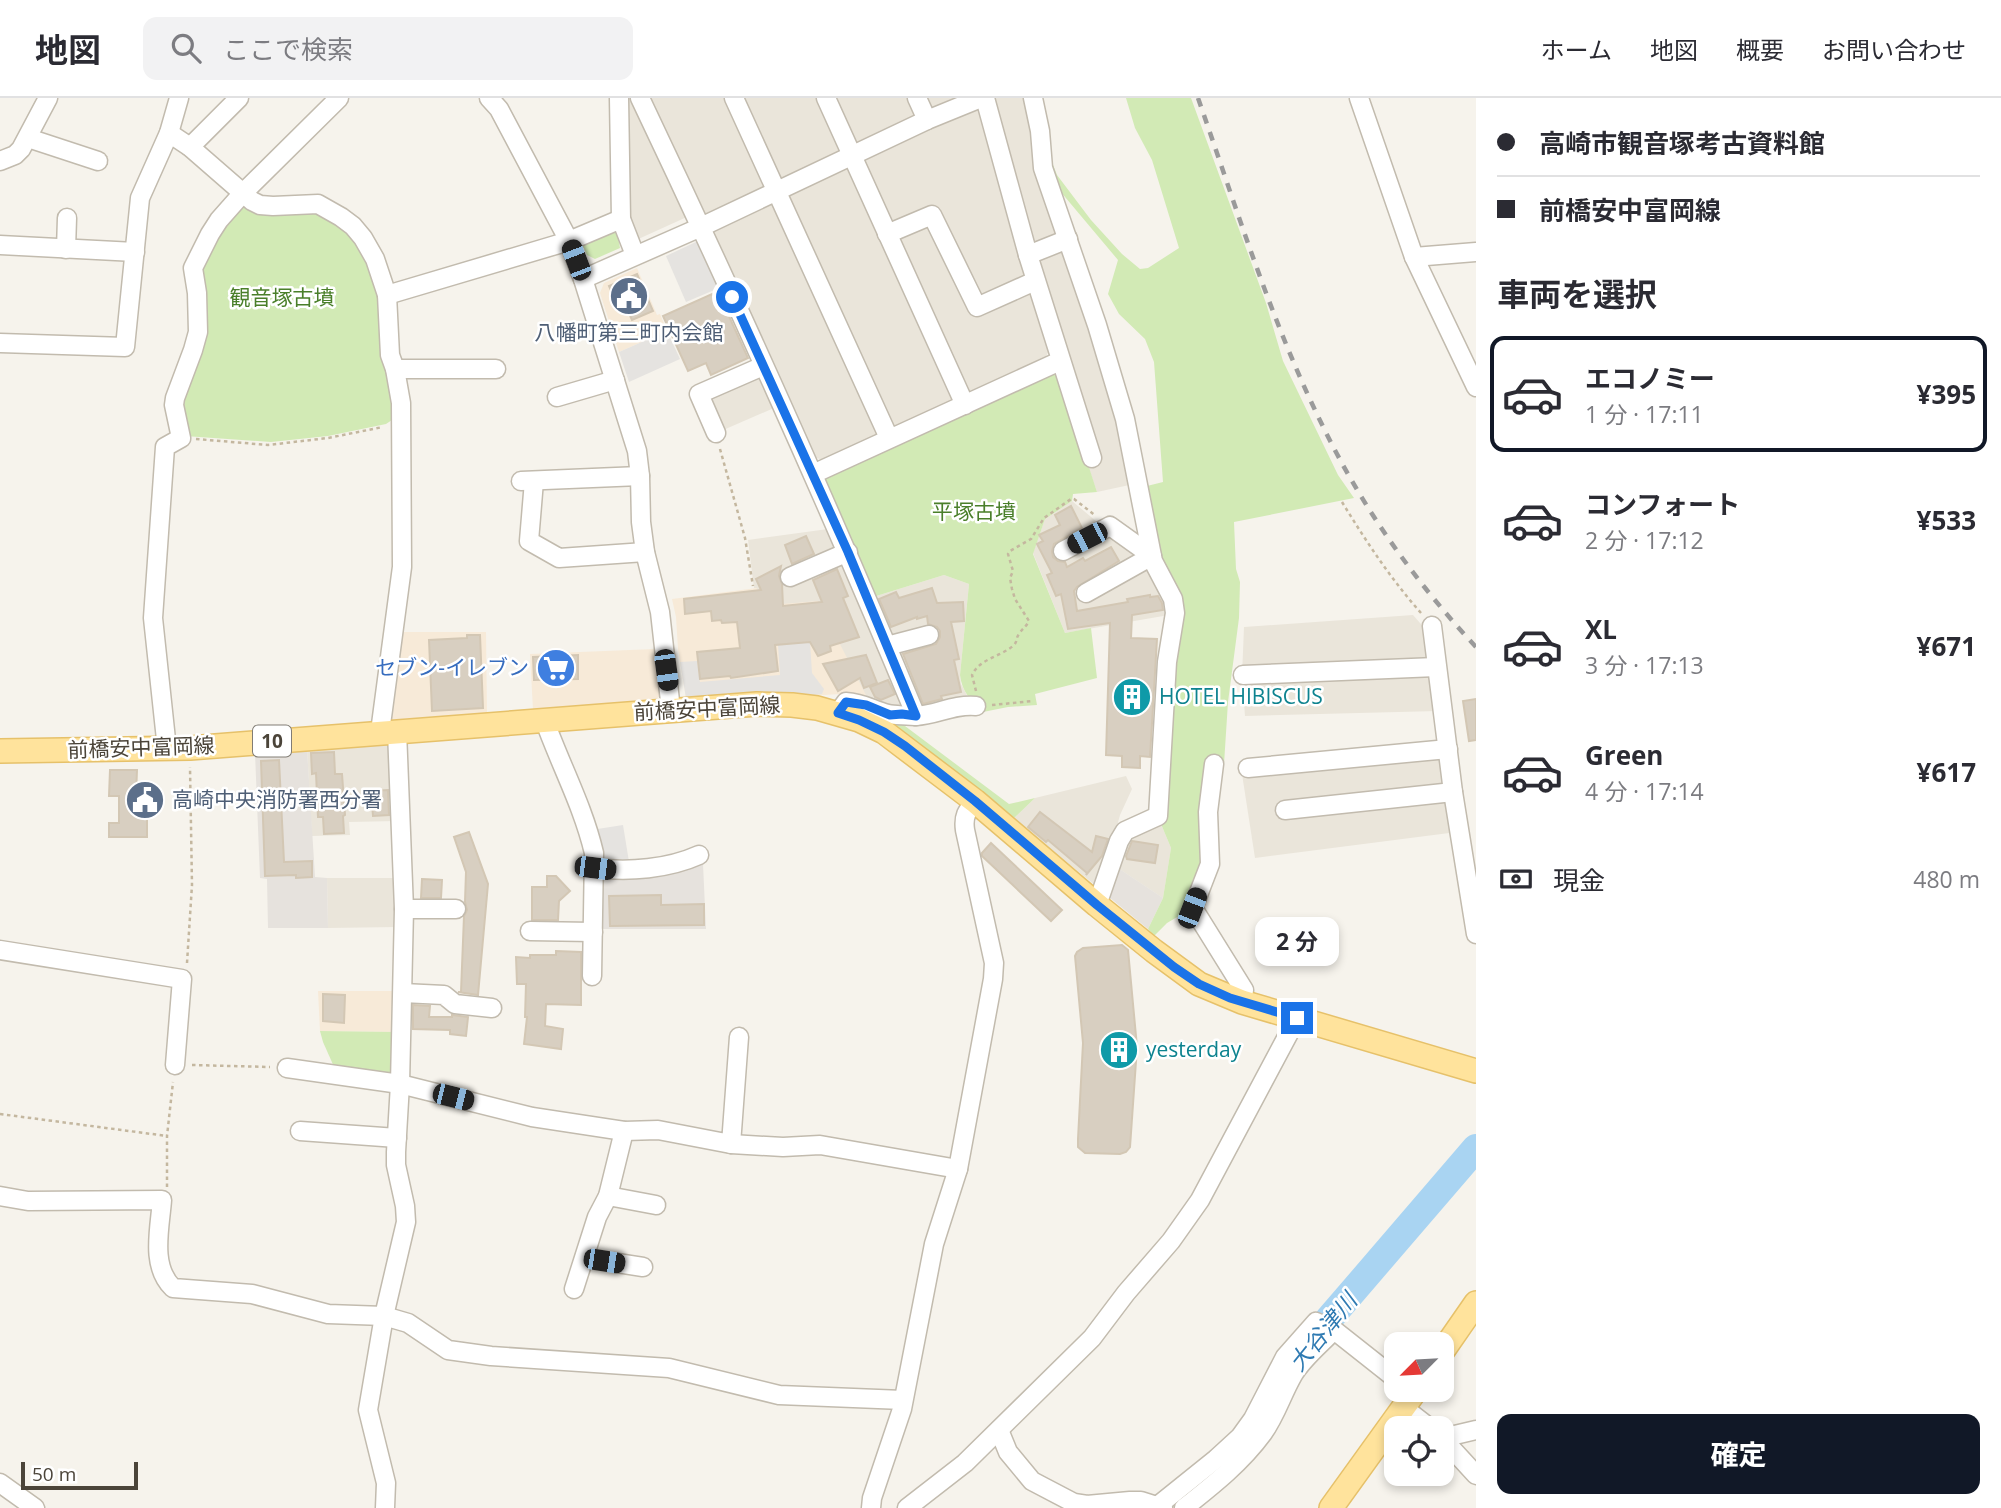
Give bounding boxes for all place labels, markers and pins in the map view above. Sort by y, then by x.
public building icon: 八幡町第三町内会館 [608,275,650,317]
place label: 八幡町第三町内会館 [535,318,724,346]
supermarket icon: セブン-イレブン [535,647,577,689]
place label: セブン-イレブン [375,653,529,681]
building icon: HOTEL HIBISCUS [1111,676,1153,718]
place label: HOTEL HIBISCUS [1159,682,1323,710]
public building icon: 高崎中央消防署西分署 [124,779,166,821]
place label: 高崎中央消防署西分署 [172,785,382,813]
building icon: yesterday [1098,1029,1140,1071]
place label: yesterday [1146,1035,1242,1063]

